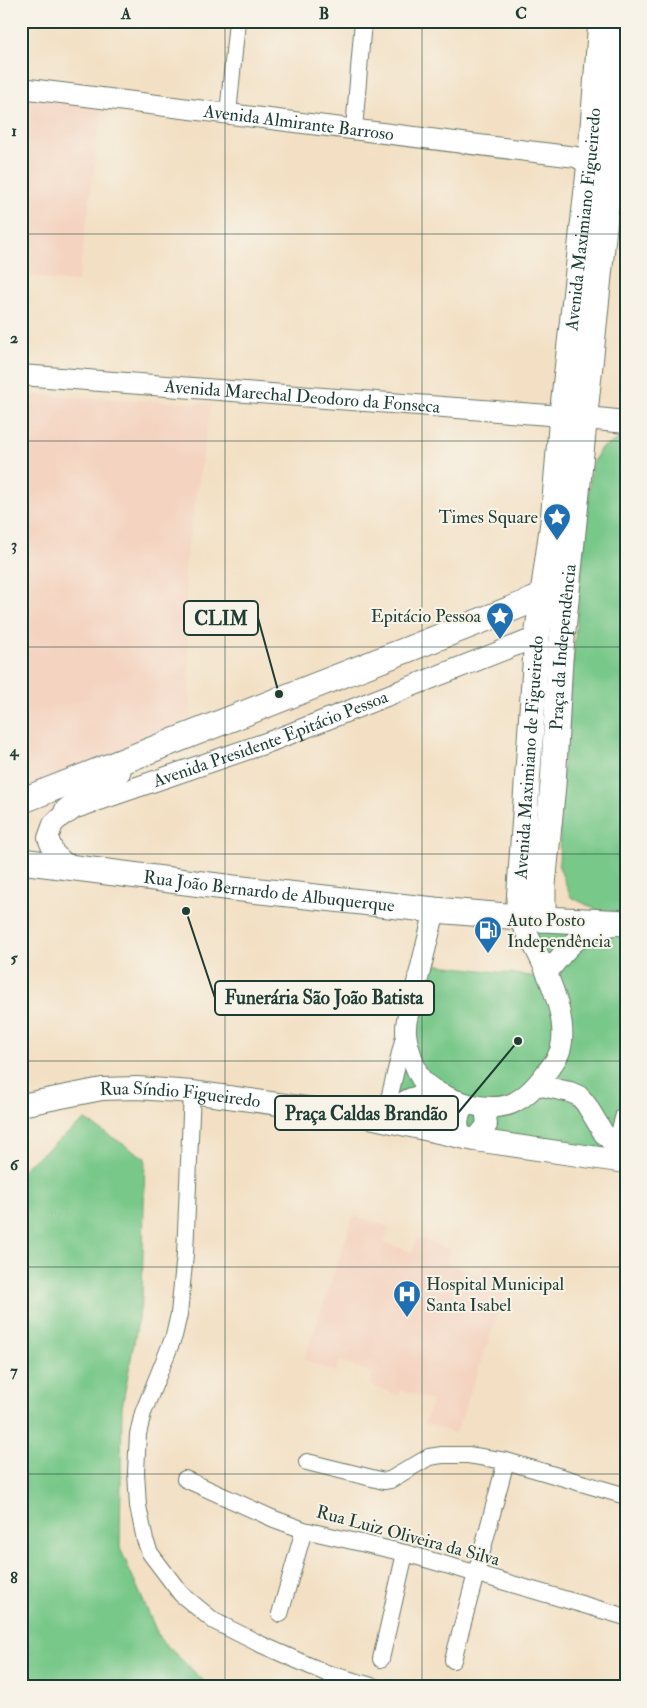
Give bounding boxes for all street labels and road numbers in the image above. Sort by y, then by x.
street label: Avenida Almirante Barroso [201,99,396,146]
street label: Avenida Maximiano Figueiredo [560,107,606,333]
street label: Avenida Marechal Deodoro da Fonseca [162,374,441,418]
street label: Praça da Independência [545,562,581,731]
street label: Avenida Maximiano de Figueiredo [509,634,549,881]
street label: Avenida Presidente Epitácio Pessoa [149,685,392,793]
street label: Rua João Bernardo de Albuquerque [142,865,396,917]
street label: Rua Síndio Figueiredo [99,1076,262,1113]
street label: Rua Luiz Oliveira da Silva [314,1500,503,1572]

